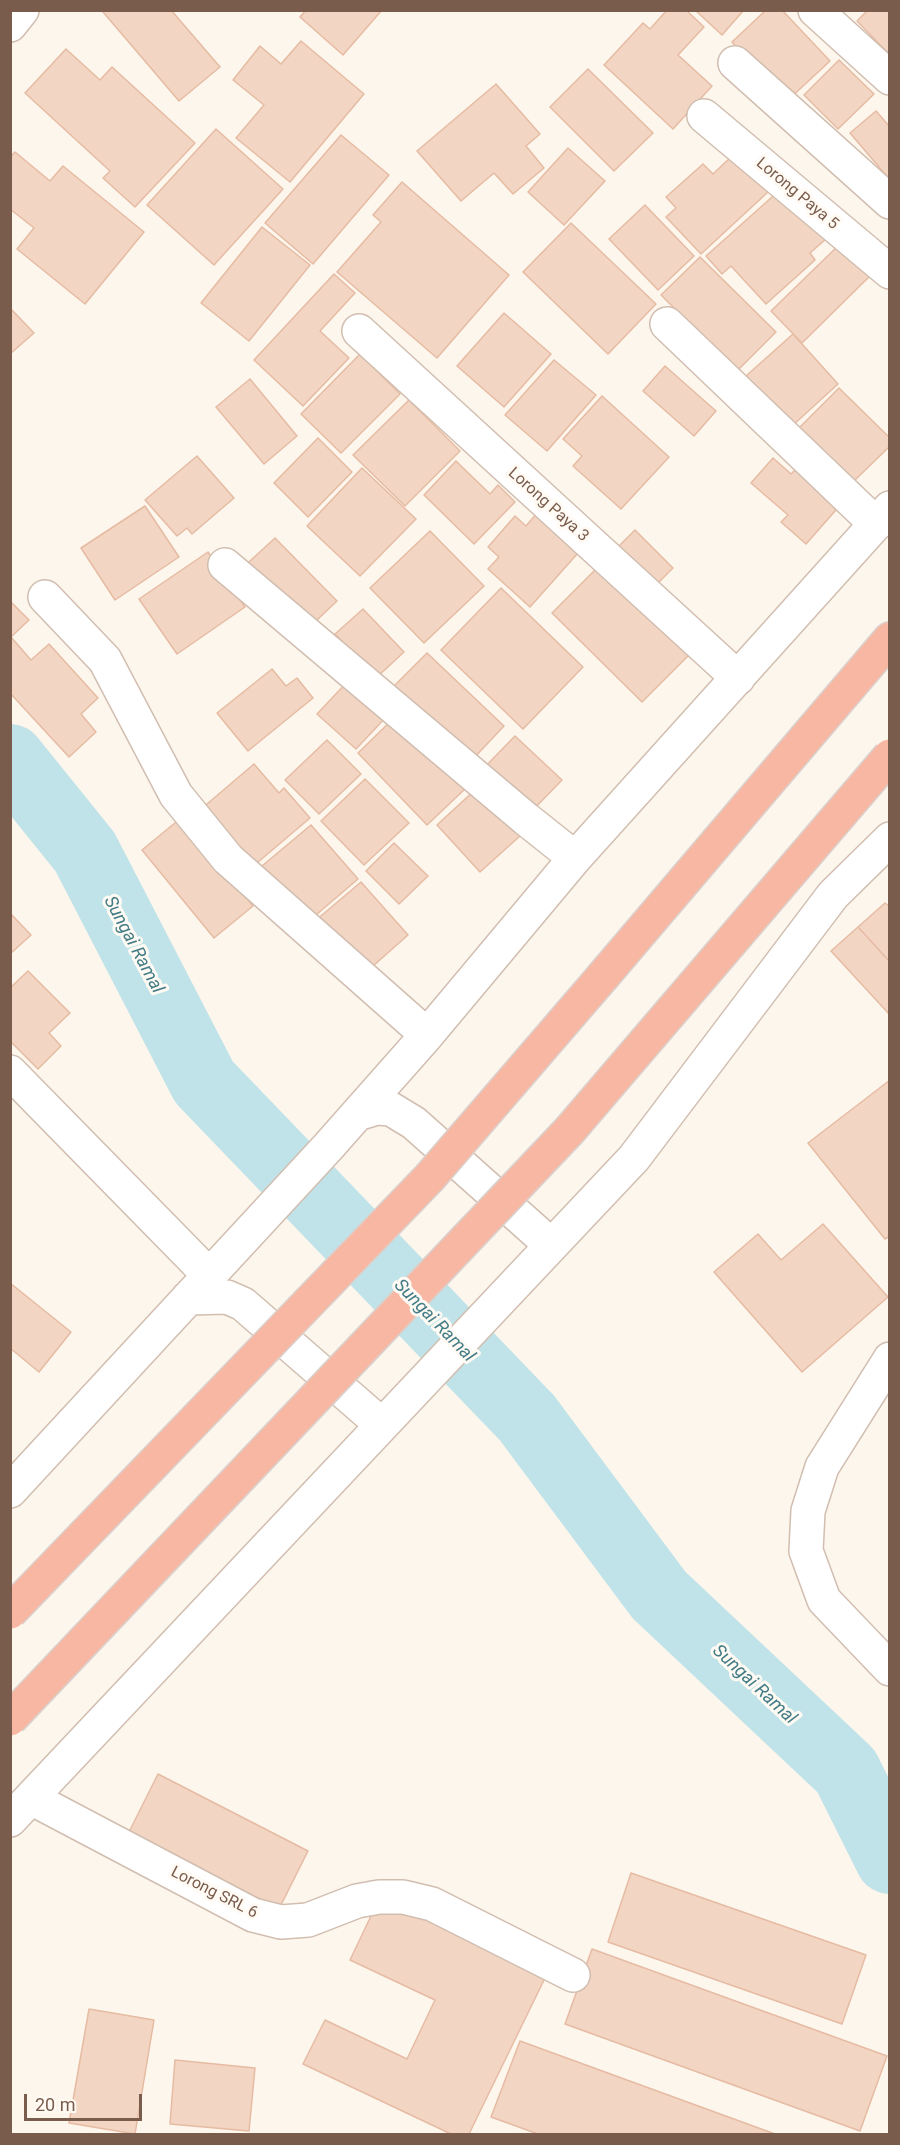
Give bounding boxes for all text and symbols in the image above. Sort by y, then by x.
street label: Lorong Paya 5 [752,154,842,234]
street label: Lorong Paya 3 [504,464,592,546]
water label: Sungai Ramal [98,893,168,997]
water label: Sungai Ramal [389,1275,479,1367]
water label: Sungai Ramal [708,1641,800,1729]
street label: Lorong SRL 6 [167,1863,261,1923]
scale bar [27,2082,146,2120]
text: 20 m [35,2094,75,2115]

